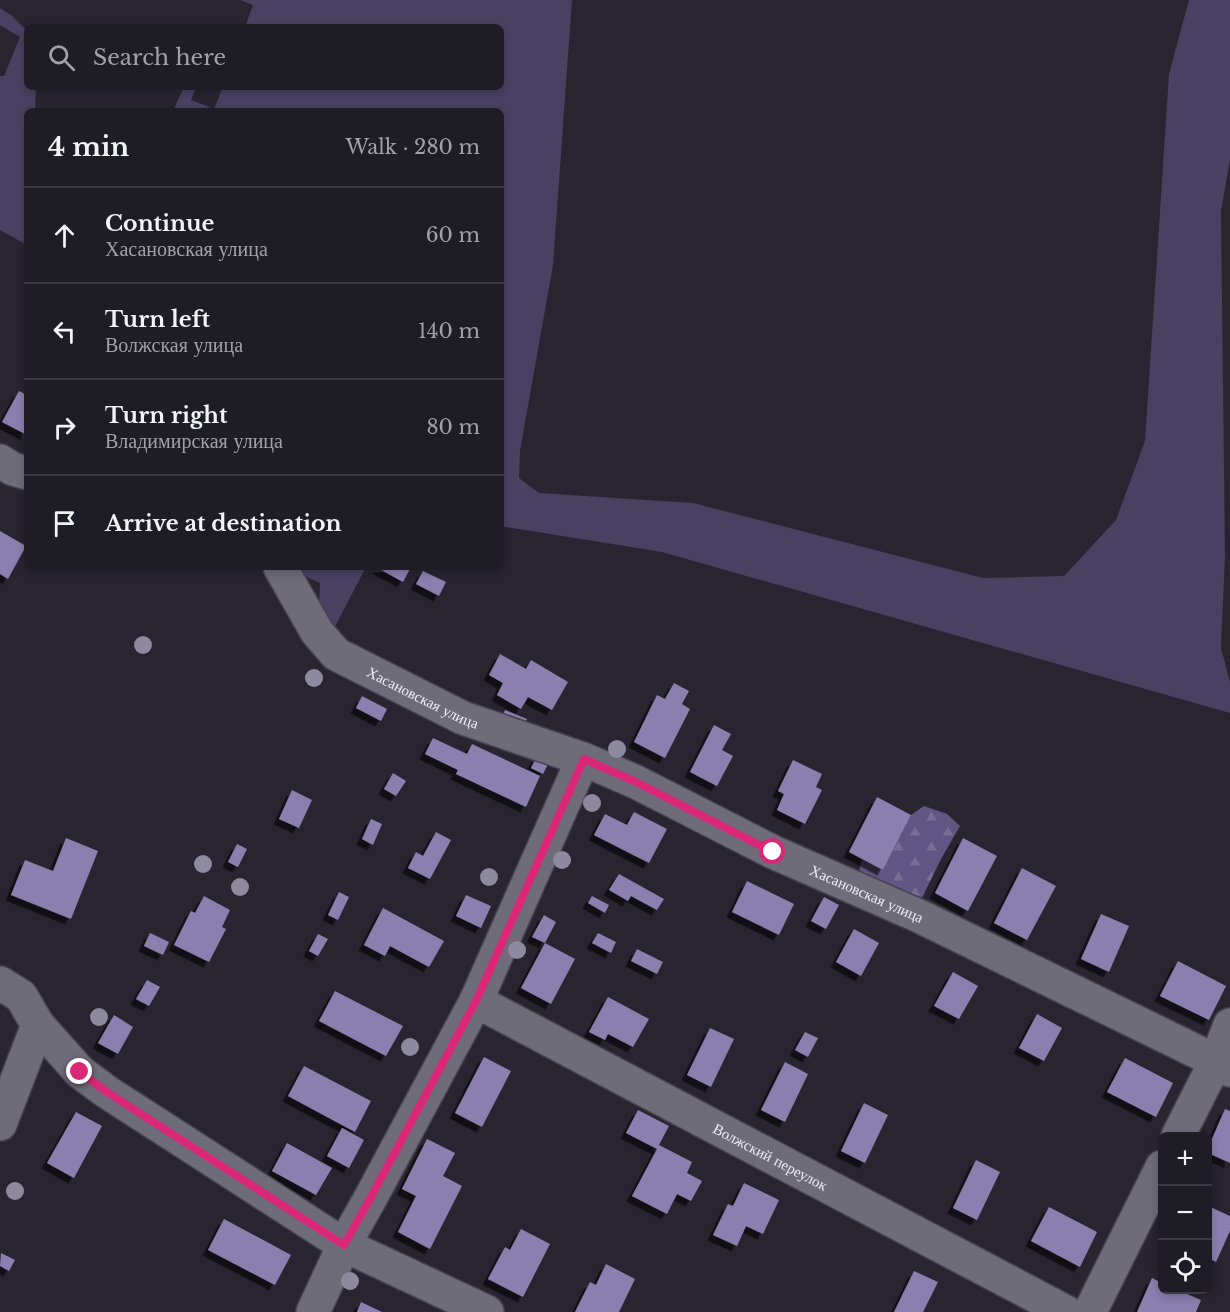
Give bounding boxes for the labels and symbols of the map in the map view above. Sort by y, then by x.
street label: Хасановская улица [364,662,482,732]
route start [759,838,785,864]
street label: Хасановская улица [807,860,927,927]
route end [66,1058,92,1084]
street label: Волжский переулок [710,1118,832,1195]

